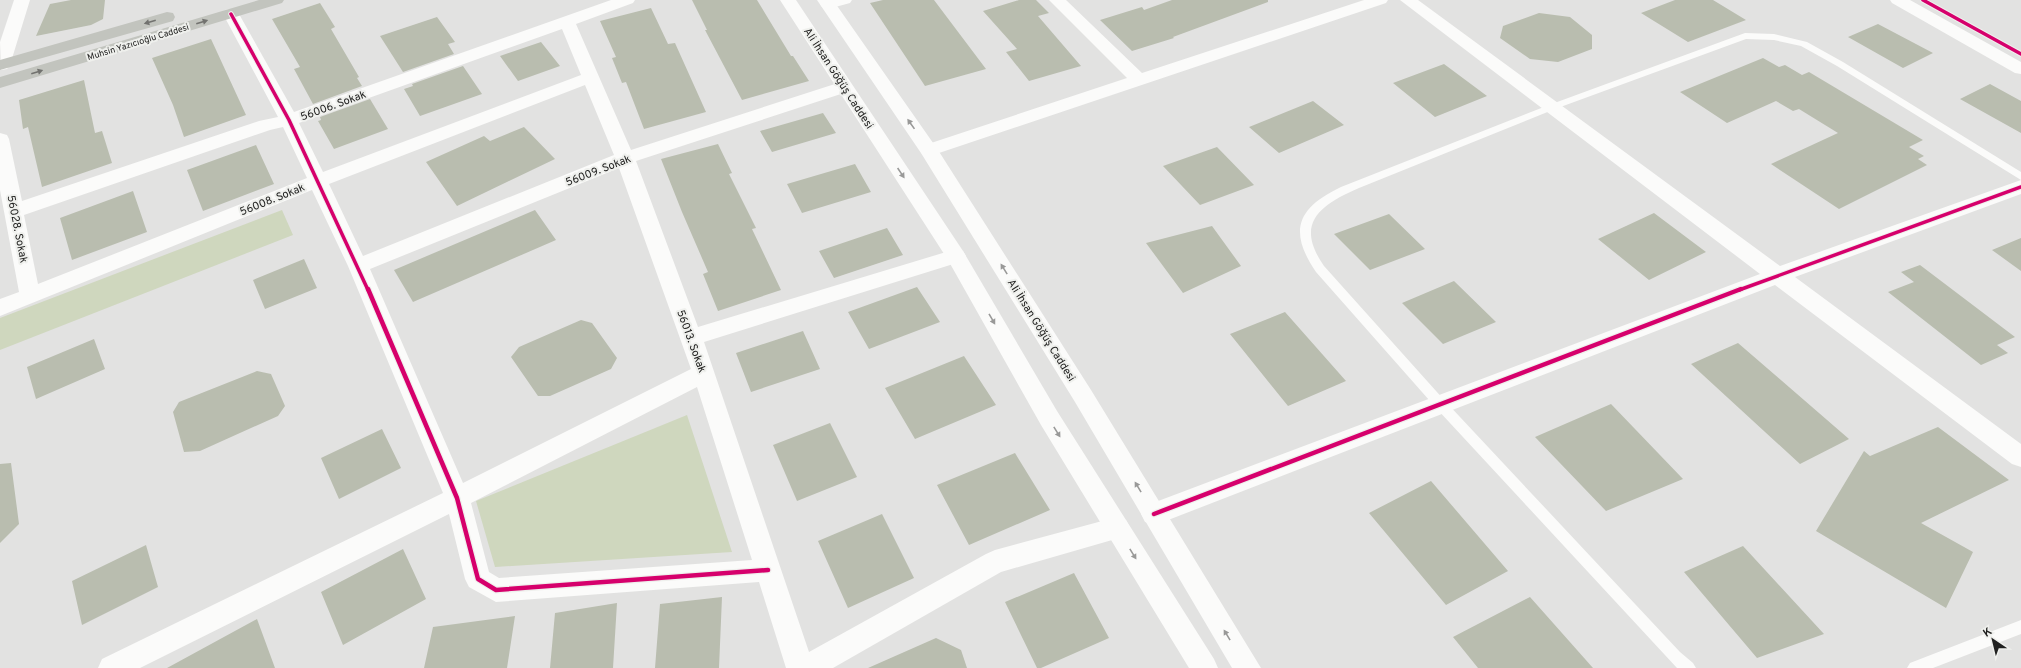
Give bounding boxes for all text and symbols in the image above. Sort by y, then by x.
one-way arrow [144,19,156,25]
one-way arrow [196,19,208,25]
street label: Muhsin Yazıcıoğlu Caddesi [86,22,190,63]
street label: Ali İhsan Göğüş Caddesi [800,25,877,132]
one-way arrow [32,69,44,75]
street label: 56006. Sokak [299,88,368,124]
one-way arrow [907,119,915,130]
street label: 56009. Sokak [564,152,633,190]
one-way arrow [898,167,905,179]
street label: 56008. Sokak [238,180,307,219]
street label: 56028. Sokak [4,194,30,264]
one-way arrow [1000,264,1008,275]
street label: Ali İhsan Göğüş Caddesi [1004,276,1079,384]
street label: 56013. Sokak [673,308,709,375]
one-way arrow [989,313,996,325]
one-way arrow [1053,427,1061,437]
one-way arrow [1134,482,1142,492]
one-way arrow [1129,549,1137,559]
north arrow [1973,620,2013,660]
text: K [1981,625,1995,641]
one-way arrow [1223,630,1231,640]

